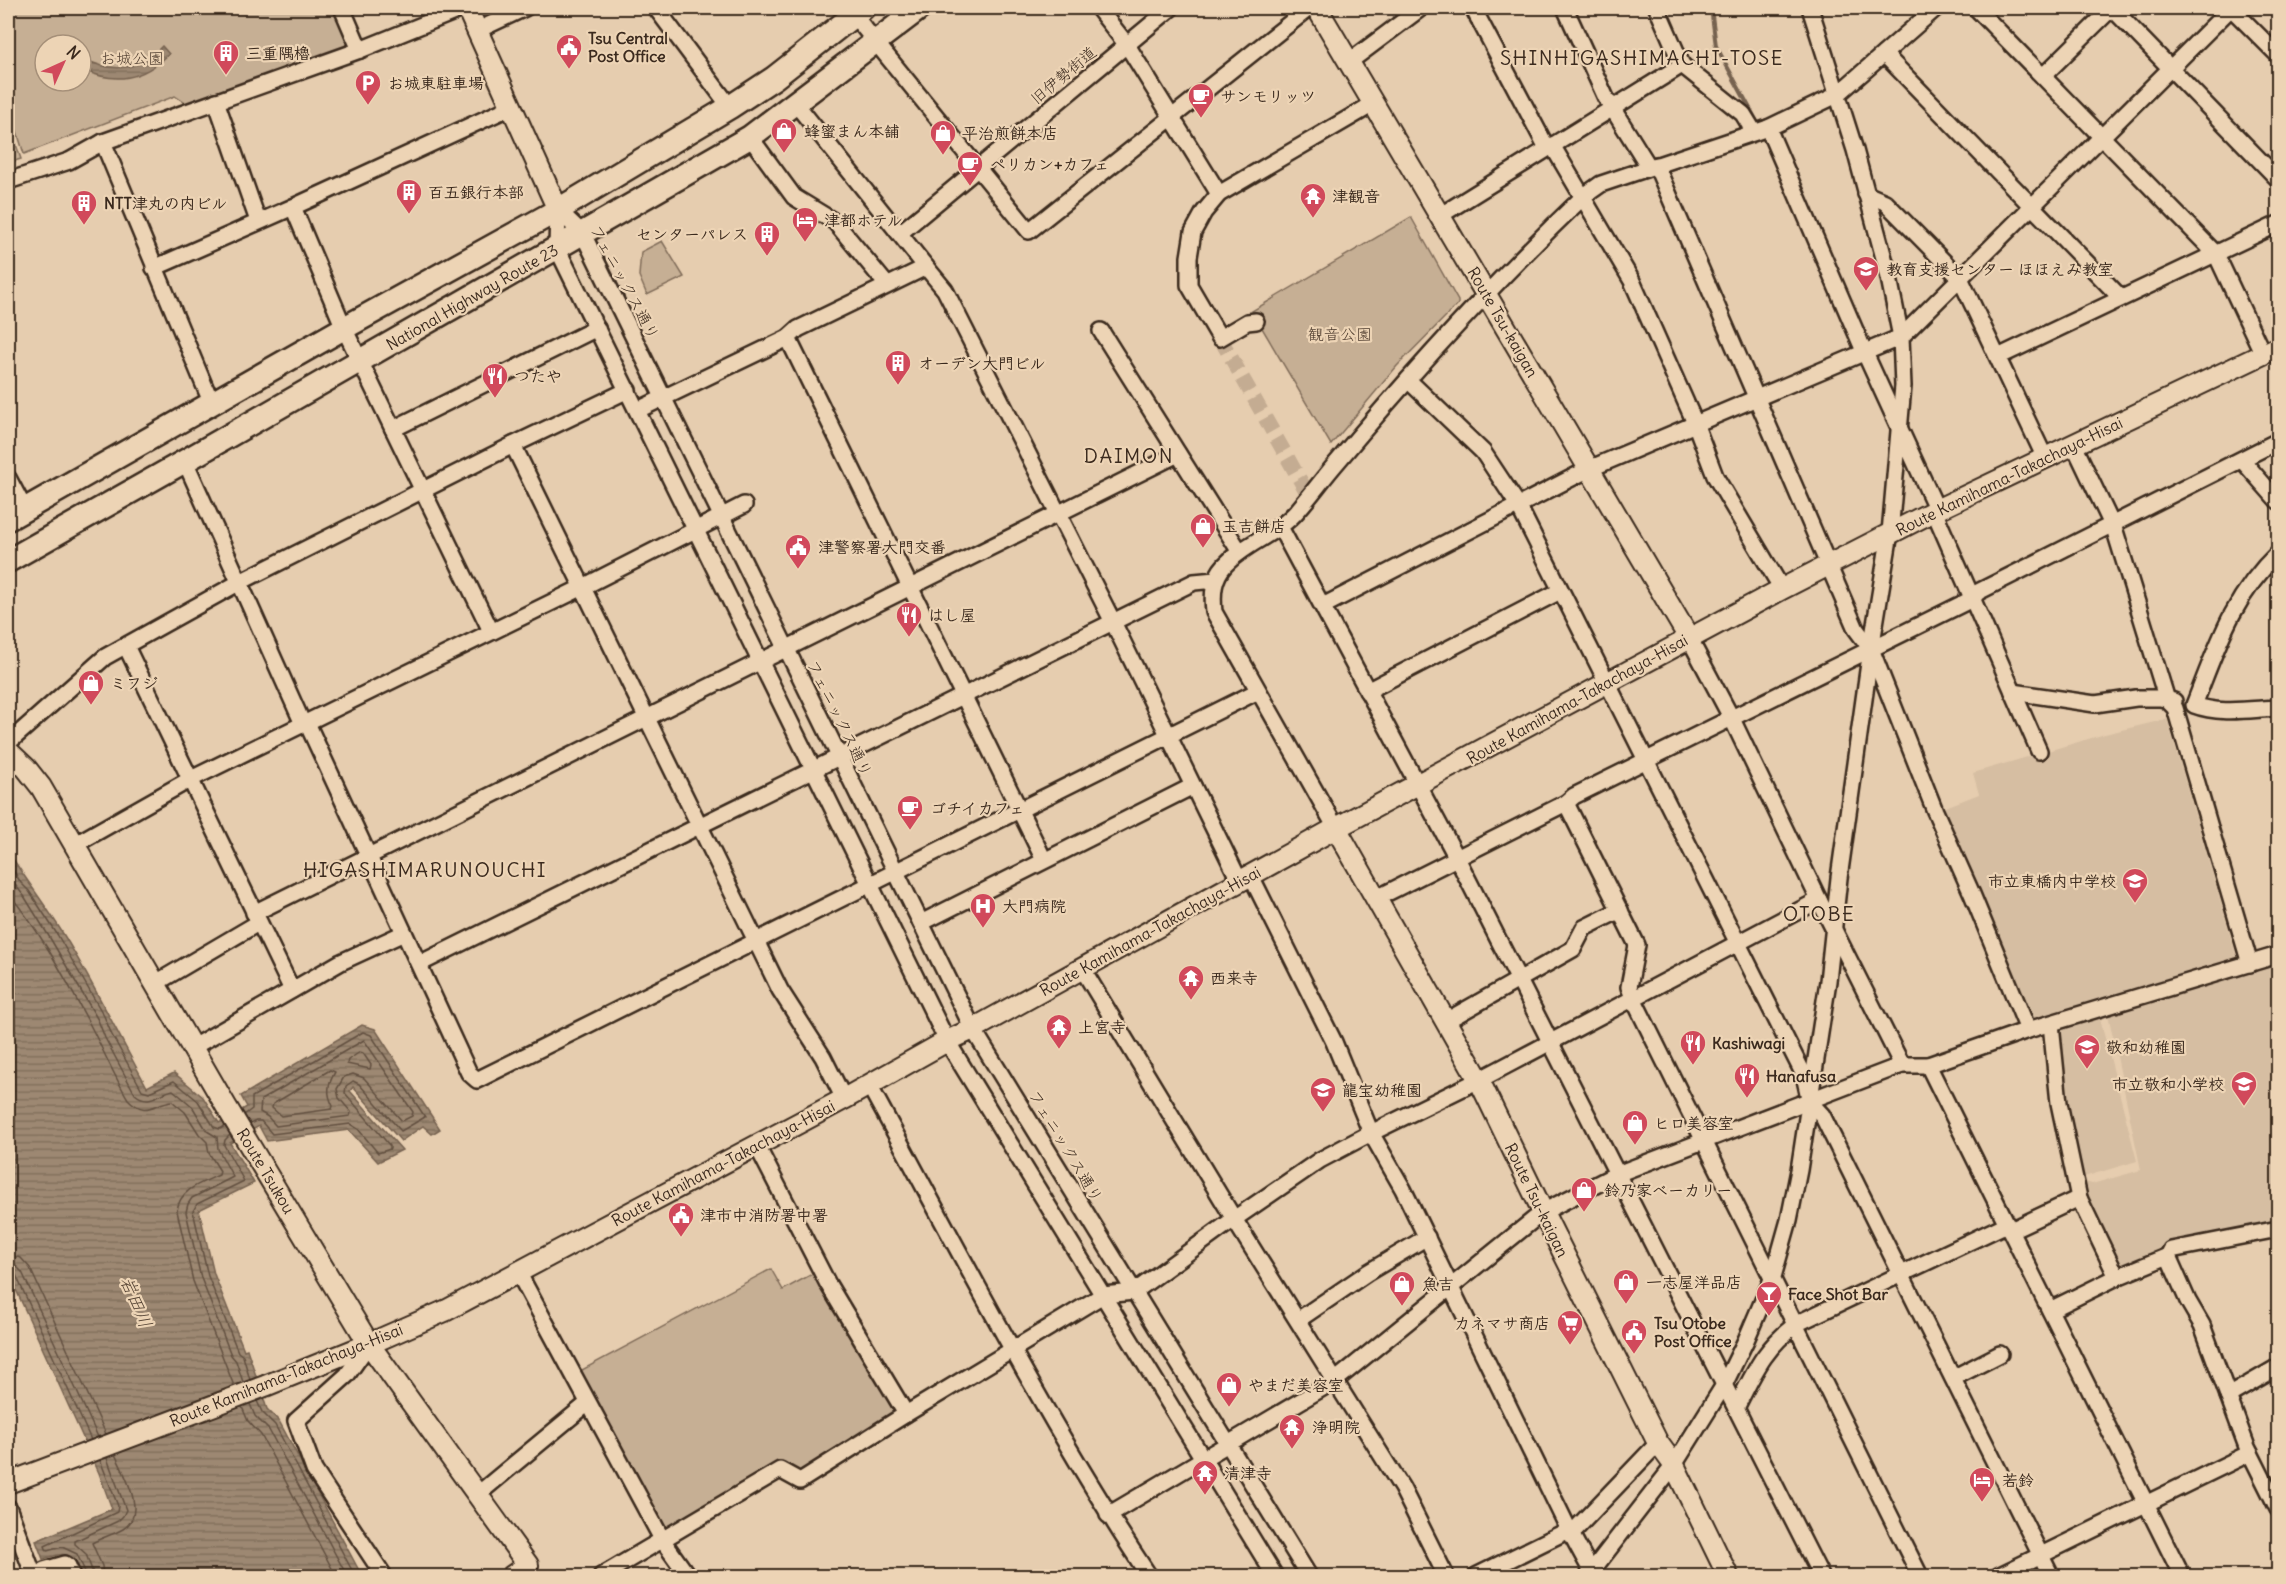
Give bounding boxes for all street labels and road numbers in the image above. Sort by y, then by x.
street label: 旧伊勢街道 [1026,42,1100,108]
street label: フェニックス通り [586,221,664,343]
street label: National Highway Route 23 [382,239,562,355]
street label: Route Tsu-kaigan [1463,263,1543,381]
street label: Route Kamihama-Takachaya-Hisai [1892,412,2126,540]
street label: Route Kamihama-Takachaya-Hisai [1463,630,1691,768]
street label: フェニックス通り [803,656,877,780]
street label: Route Kamihama-Takachaya-Hisai [1036,862,1264,1000]
street label: フェニックス通り [1025,1086,1107,1206]
street label: Route Kamihama-Takachaya-Hisai [608,1096,838,1230]
street label: Route Tsukou [233,1125,299,1217]
street label: Route Tsu-kaigan [1501,1140,1573,1260]
street label: Route Kamihama-Takachaya-Hisai [166,1319,406,1431]

